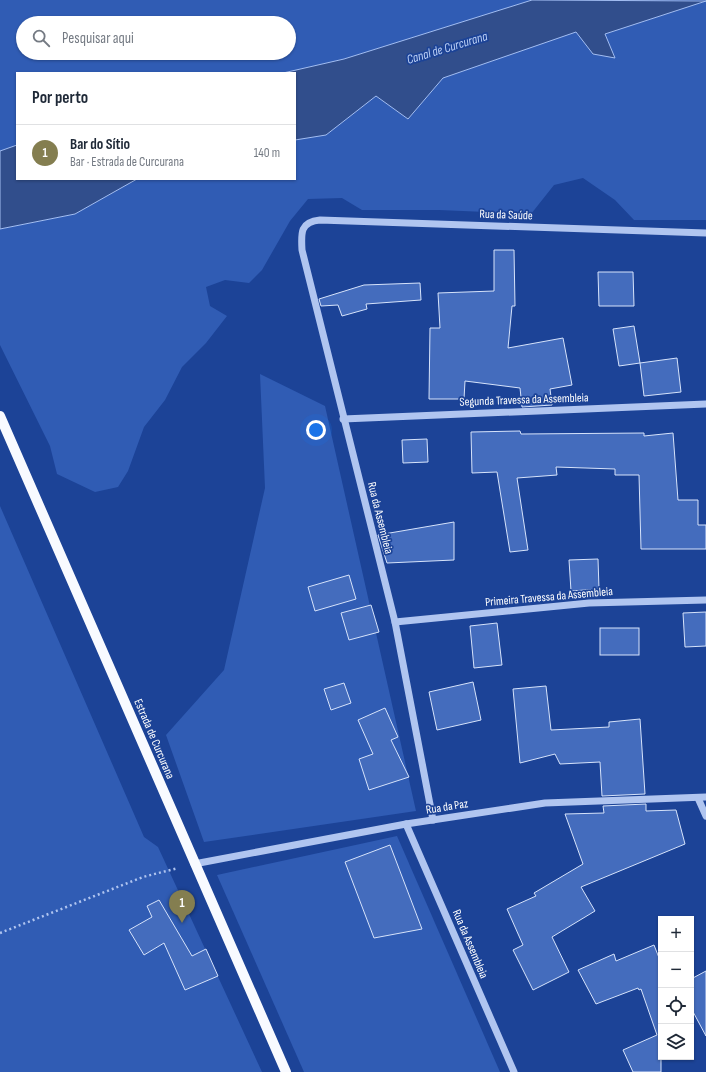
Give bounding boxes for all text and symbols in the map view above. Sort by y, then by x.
search box [16,16,296,60]
icon: search [30,27,52,49]
water label: Canal de Curcurana [405,28,490,68]
text: Pesquisar aqui [62,29,134,48]
text: Por perto [32,88,88,108]
text: Bar do Sítio [70,135,130,154]
text: 1 [42,145,48,161]
text: 140 m [254,145,280,161]
text: Bar · Estrada de Curcurana [70,154,184,170]
street label: Rua da Saúde [479,207,533,223]
street label: Segunda Travessa da Assembleia [459,390,589,410]
your location [306,420,326,440]
street label: Rua da Assembleia [364,480,396,556]
street label: Primeira Travessa da Assembleia [485,584,614,610]
street label: Estrada de Curcurana [130,697,178,782]
street label: Rua da Paz [425,796,470,818]
pin: 1 [169,890,195,923]
street label: Rua da Assembleia [449,907,491,981]
map controls [658,916,694,1060]
button: + [658,916,694,952]
button: − [658,952,694,988]
button: locate [658,988,694,1024]
button: layers [658,1024,694,1060]

